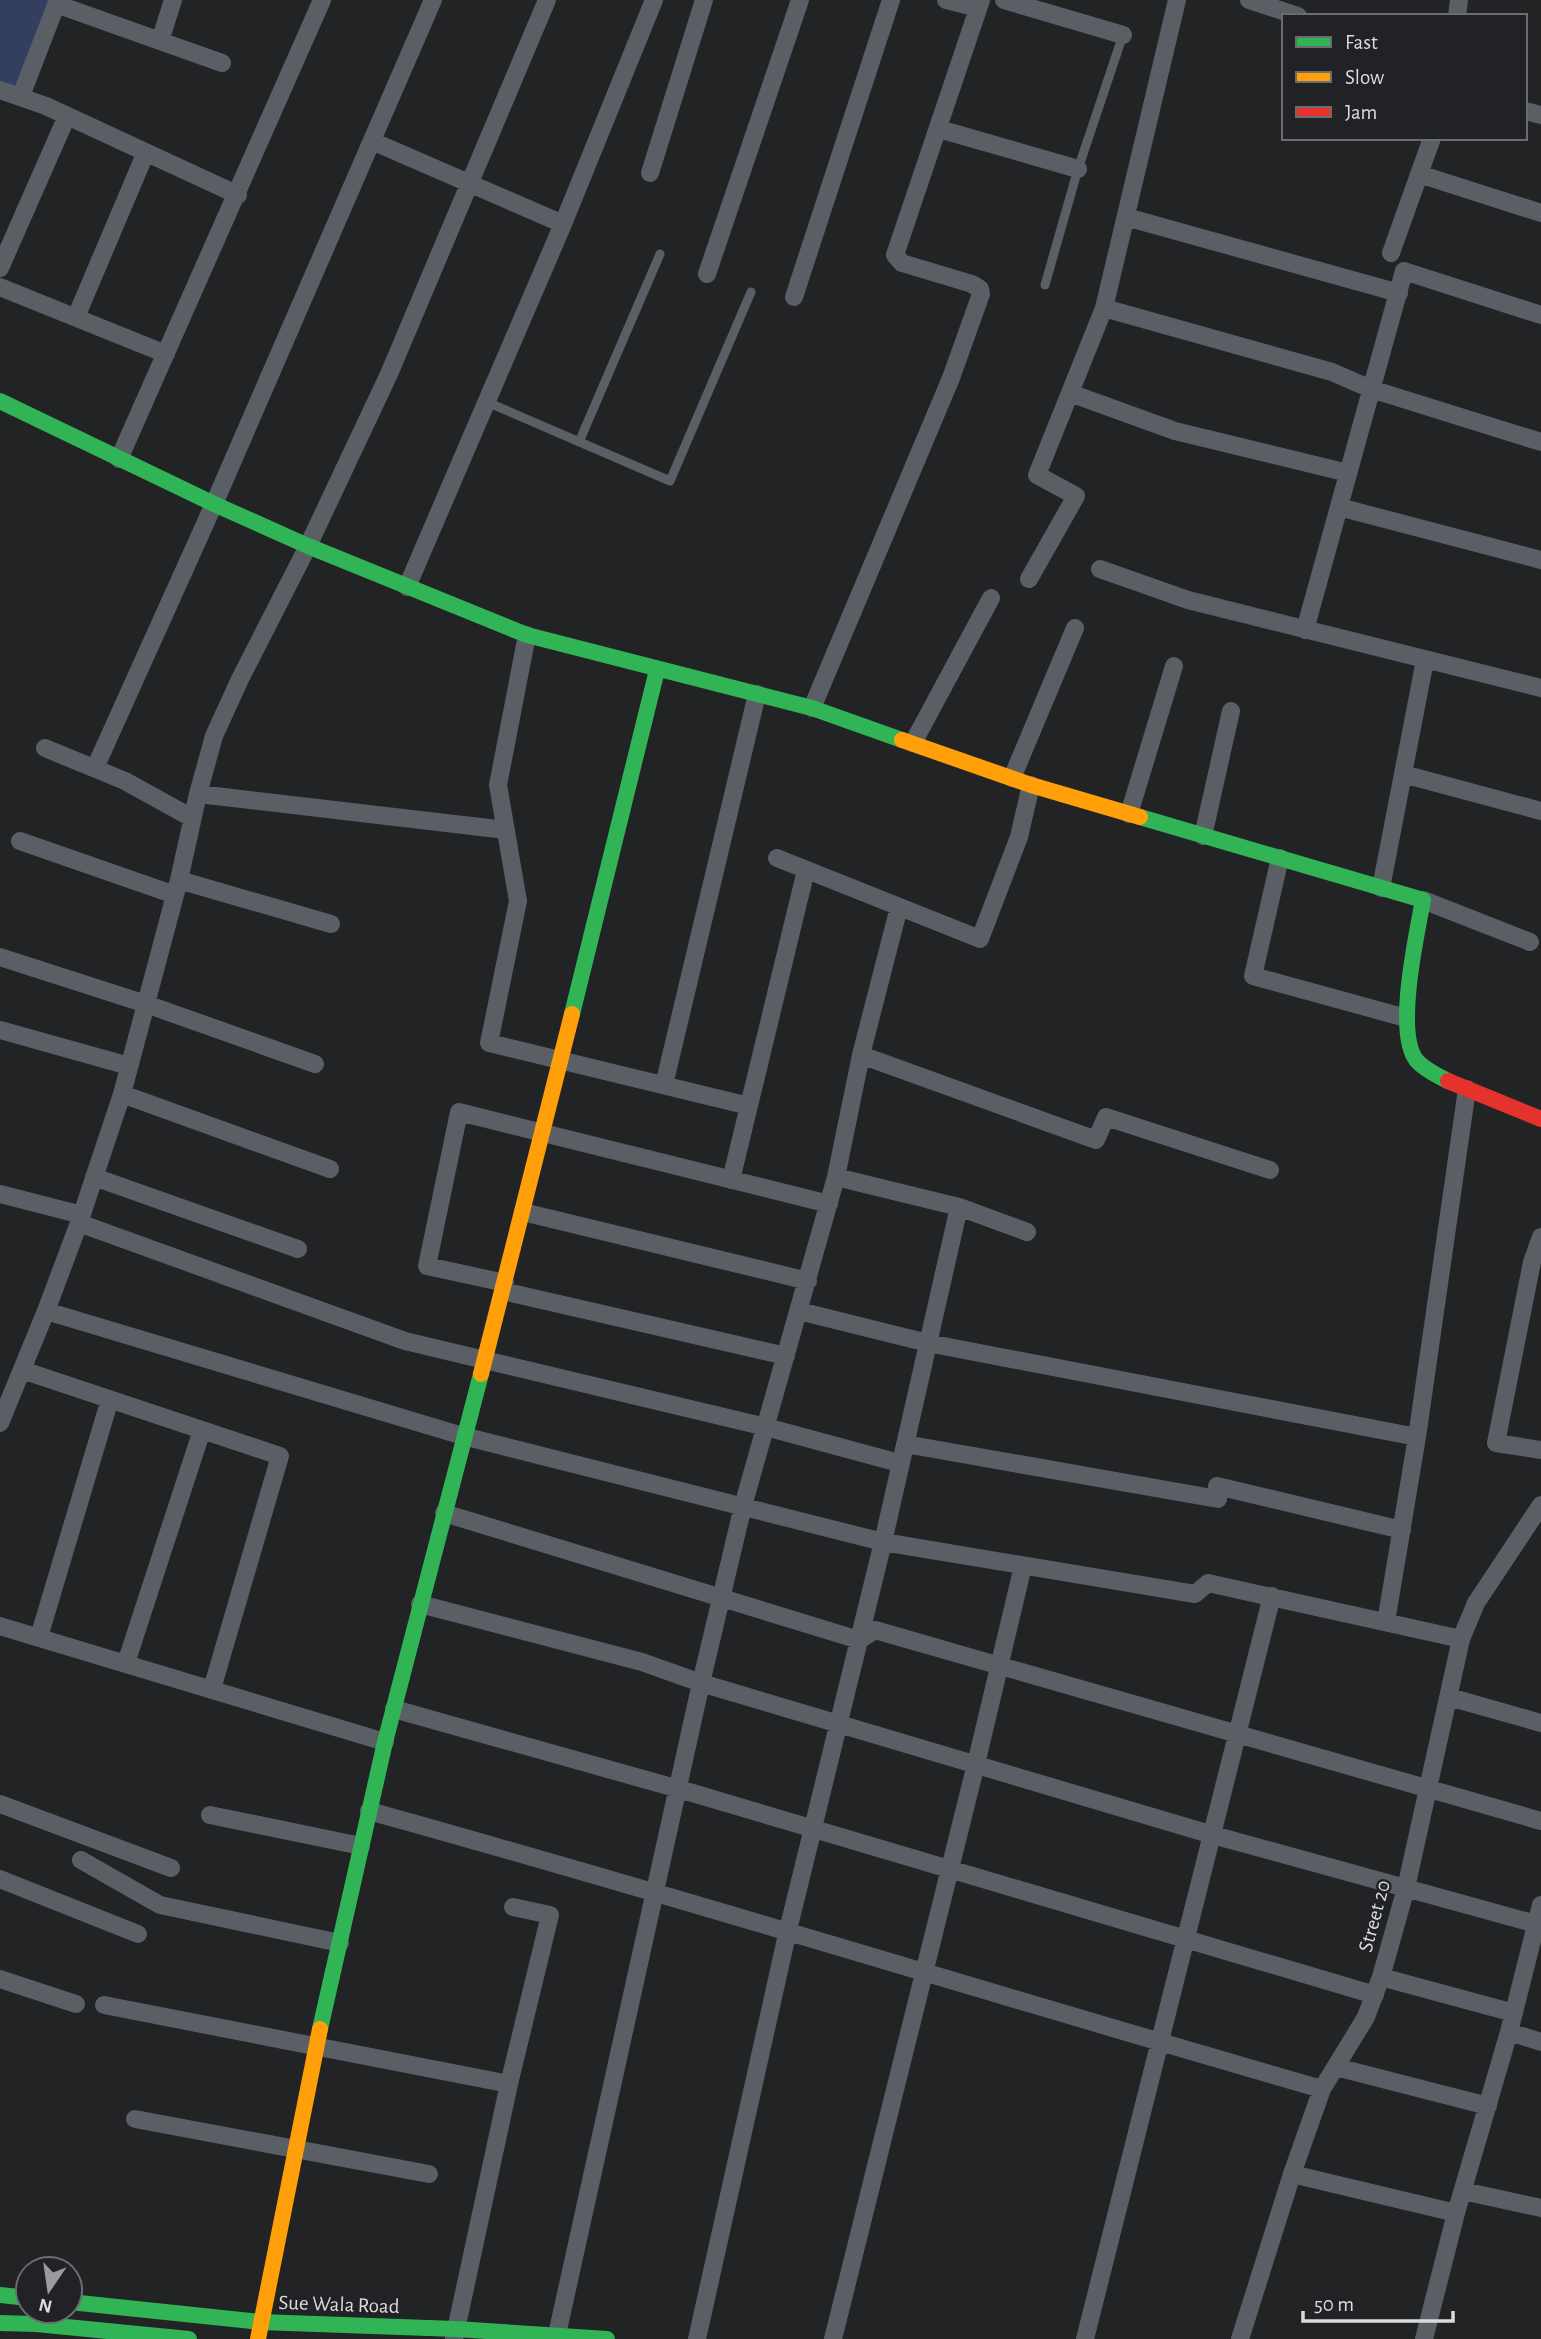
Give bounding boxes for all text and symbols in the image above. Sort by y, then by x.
legend [1282,14,1527,140]
text: Fast [1345,32,1378,53]
text: Slow [1345,67,1384,88]
text: Jam [1345,102,1377,123]
street label: Street 20 [1355,1878,1394,1954]
north arrow [14,2255,84,2325]
scale bar [1303,2280,1454,2324]
street label: Sue Wala Road [278,2292,400,2317]
text: N [37,2294,54,2316]
text: 50 m [1314,2294,1354,2315]

